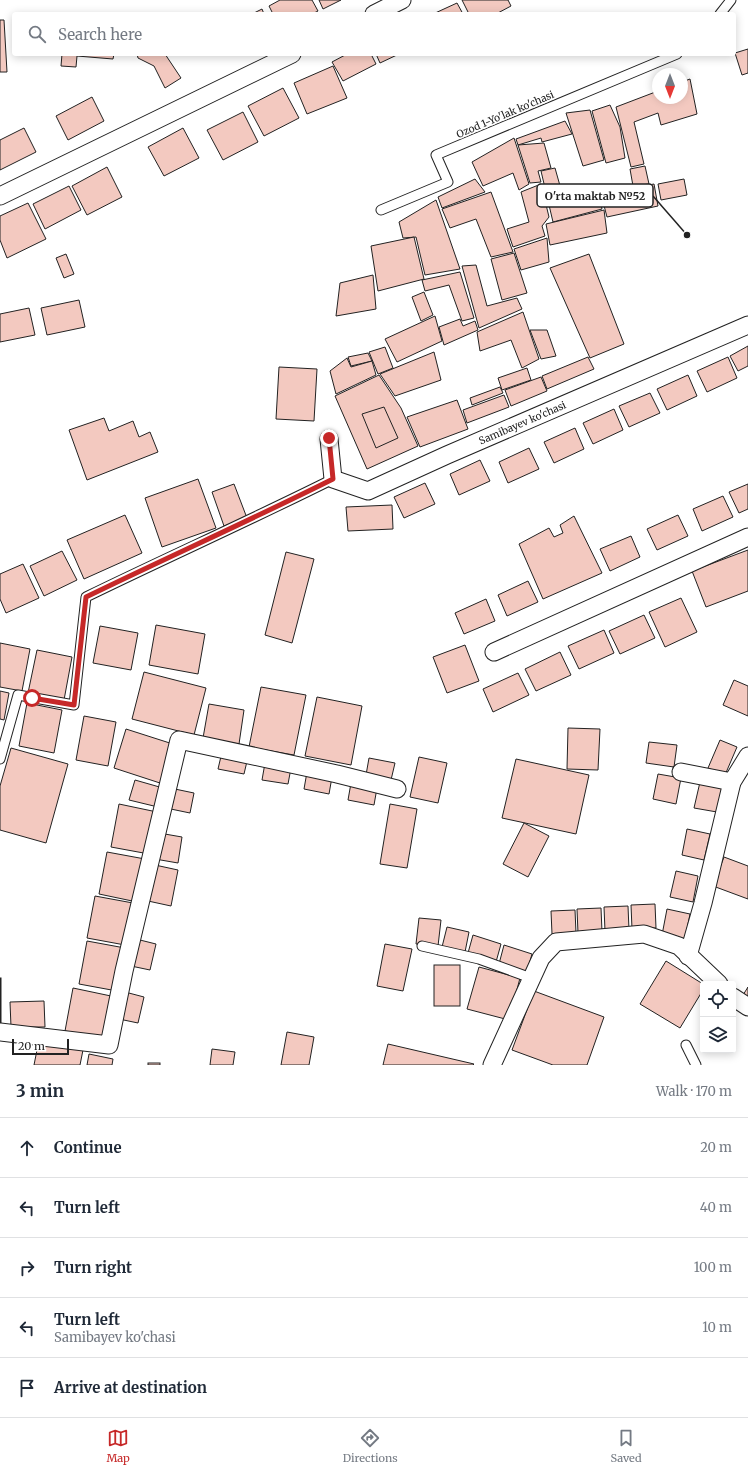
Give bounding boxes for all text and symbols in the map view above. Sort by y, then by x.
search box [12,12,736,56]
icon: search [26,23,48,45]
text: Search here [58,25,142,44]
north arrow [652,68,688,104]
street label: Ozod 1-Yo'lak ko'chasi [454,88,556,141]
callout: O'rta maktab №52 [537,184,653,207]
text: O'rta maktab №52 [545,189,646,203]
street label: Samibayev ko'chasi [477,398,568,447]
route end [320,429,338,447]
route start [23,689,41,707]
map controls [700,981,736,1053]
button: locate [700,981,736,1017]
button: layers [700,1017,736,1053]
scale bar [12,1037,69,1056]
text: 20 m [18,1039,45,1053]
text: 3 min [16,1080,64,1102]
text: Walk · 170 m [656,1083,732,1100]
icon: ahead [16,1137,38,1159]
text: Continue [54,1138,122,1157]
text: 20 m [700,1139,732,1156]
icon: left [16,1197,38,1219]
text: Turn left [54,1198,120,1217]
text: 40 m [700,1199,732,1216]
icon: right [16,1257,38,1279]
text: Turn right [54,1258,132,1277]
text: 100 m [694,1259,732,1276]
text: Turn left [54,1310,120,1329]
icon: left [16,1317,38,1339]
text: 10 m [702,1319,732,1336]
text: Samibayev ko'chasi [54,1329,176,1346]
icon: arrive [16,1377,38,1399]
text: Arrive at destination [54,1378,207,1397]
tab: Map [106,1427,130,1465]
tab: Directions [343,1427,398,1465]
tab: Saved [610,1427,642,1465]

